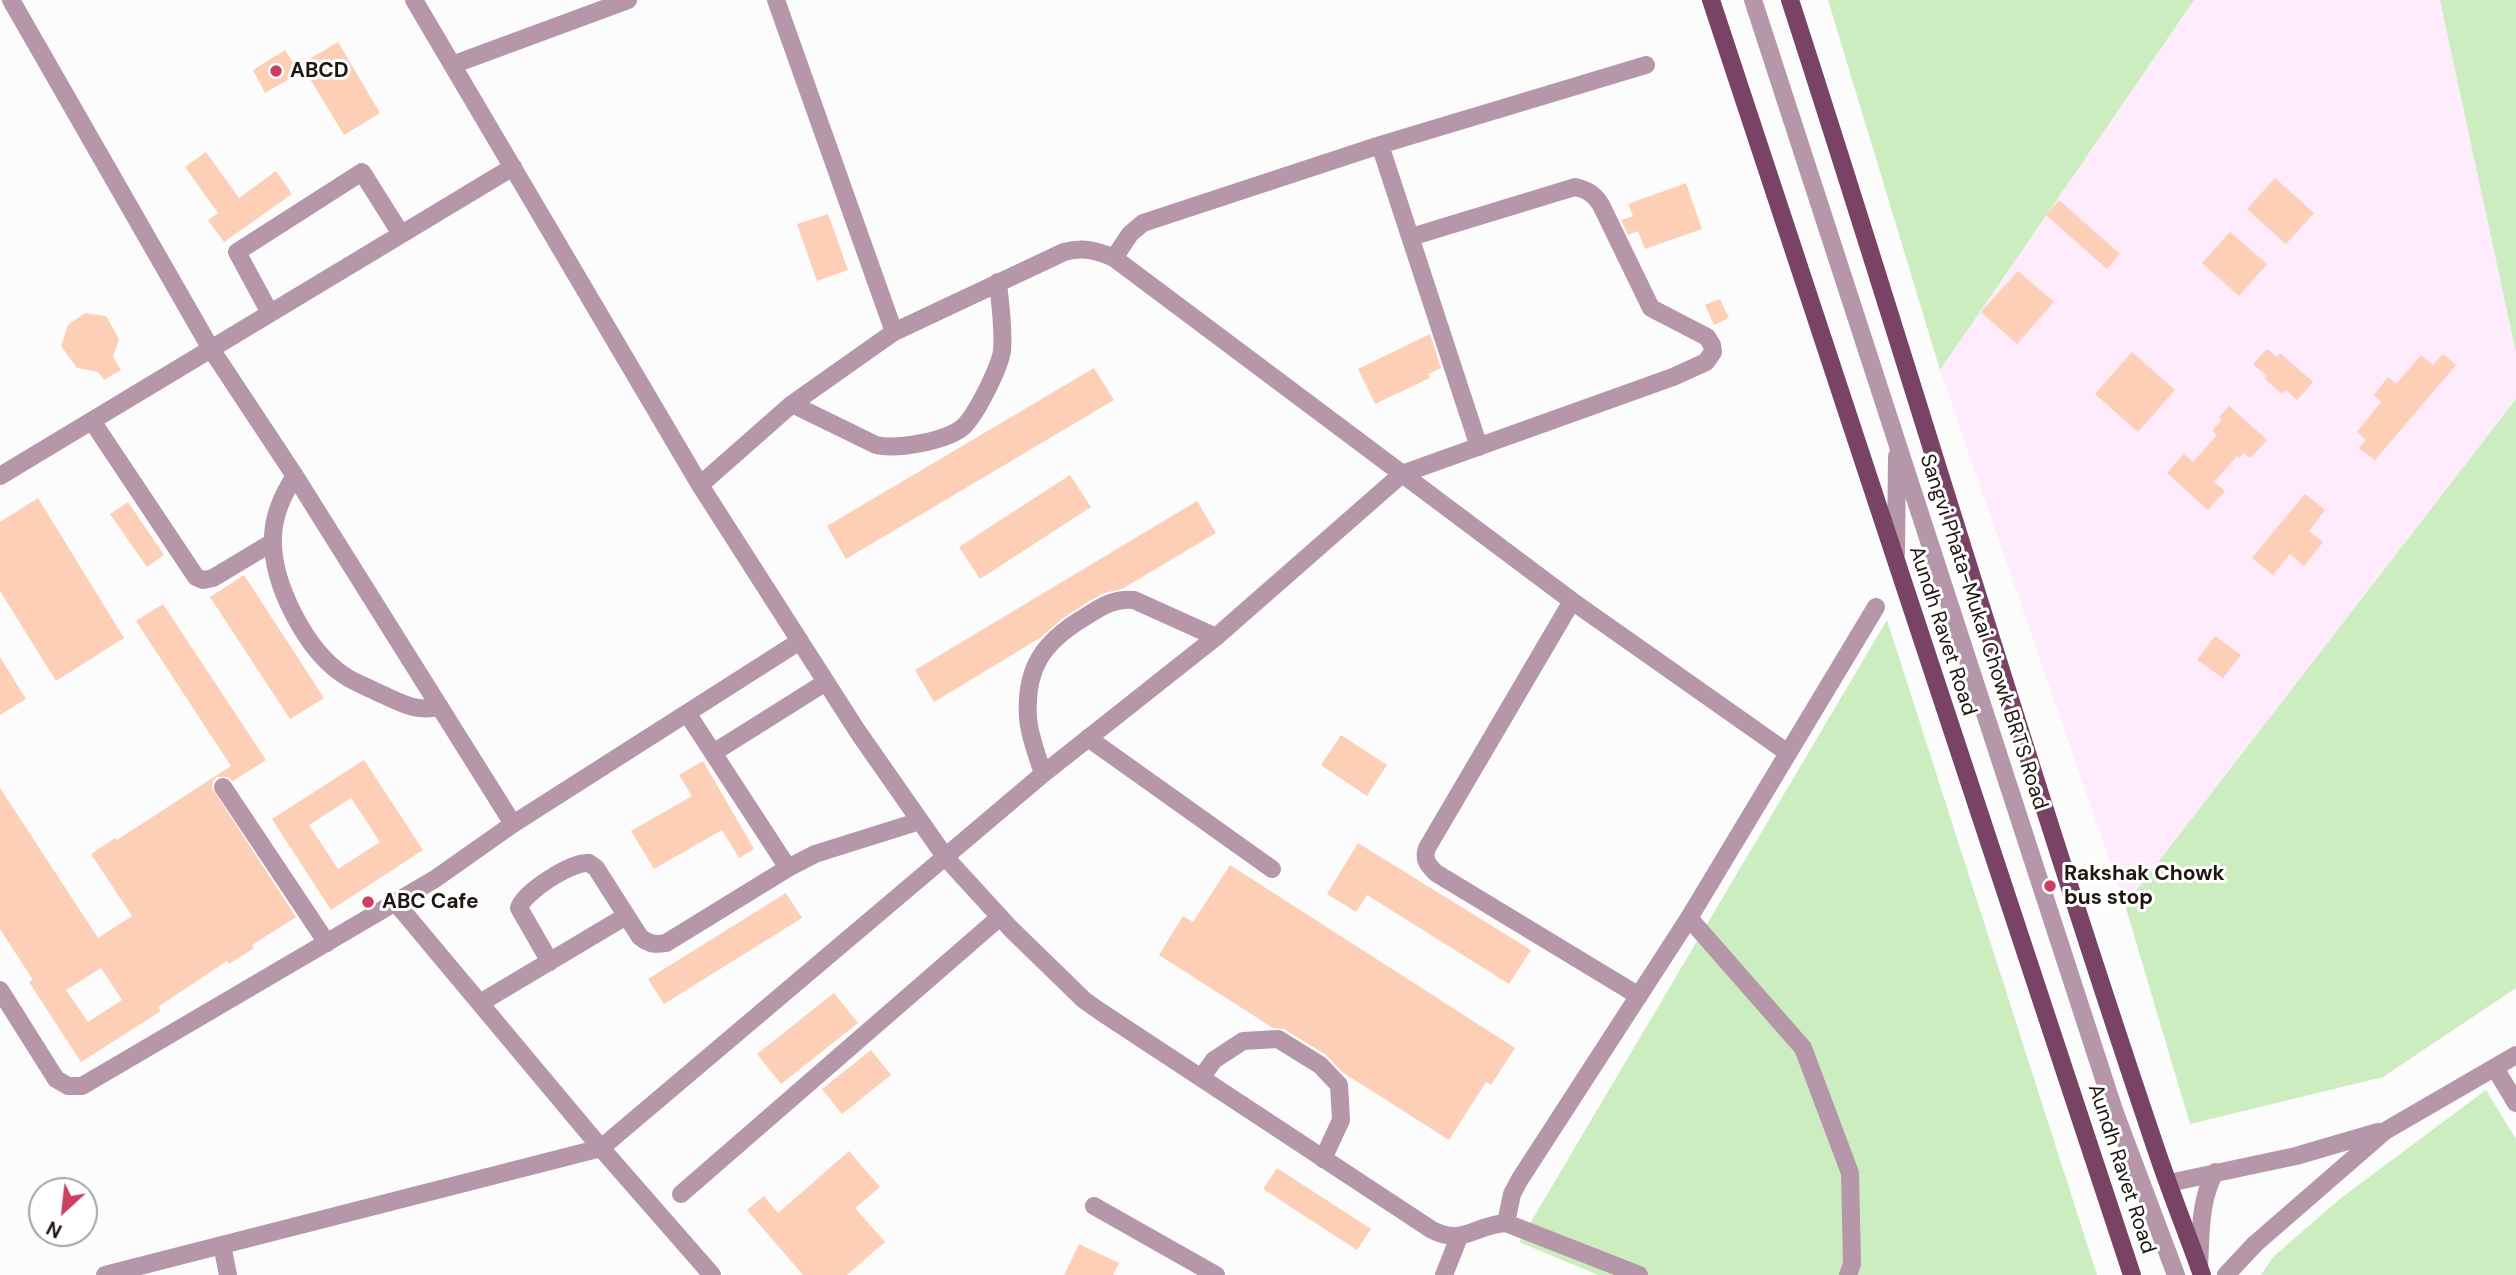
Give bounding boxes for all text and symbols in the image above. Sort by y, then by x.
place label: ABCD [290,58,349,84]
marker: ABCD [268,63,284,79]
street label: Sangvi Phata-Mukai Chowk BRTS Road [1913,451,2053,813]
street label: Aundh Ravet Road [1903,543,1981,719]
place label: Rakshak Chowk bus stop [2064,861,2225,911]
marker: Rakshak Chowk bus stop [2042,878,2058,894]
place label: ABC Cafe [382,889,479,915]
marker: ABC Cafe [360,894,376,910]
street label: Aundh Ravet Road [2082,1081,2160,1257]
north arrow [28,1177,98,1247]
text: N [42,1215,66,1244]

